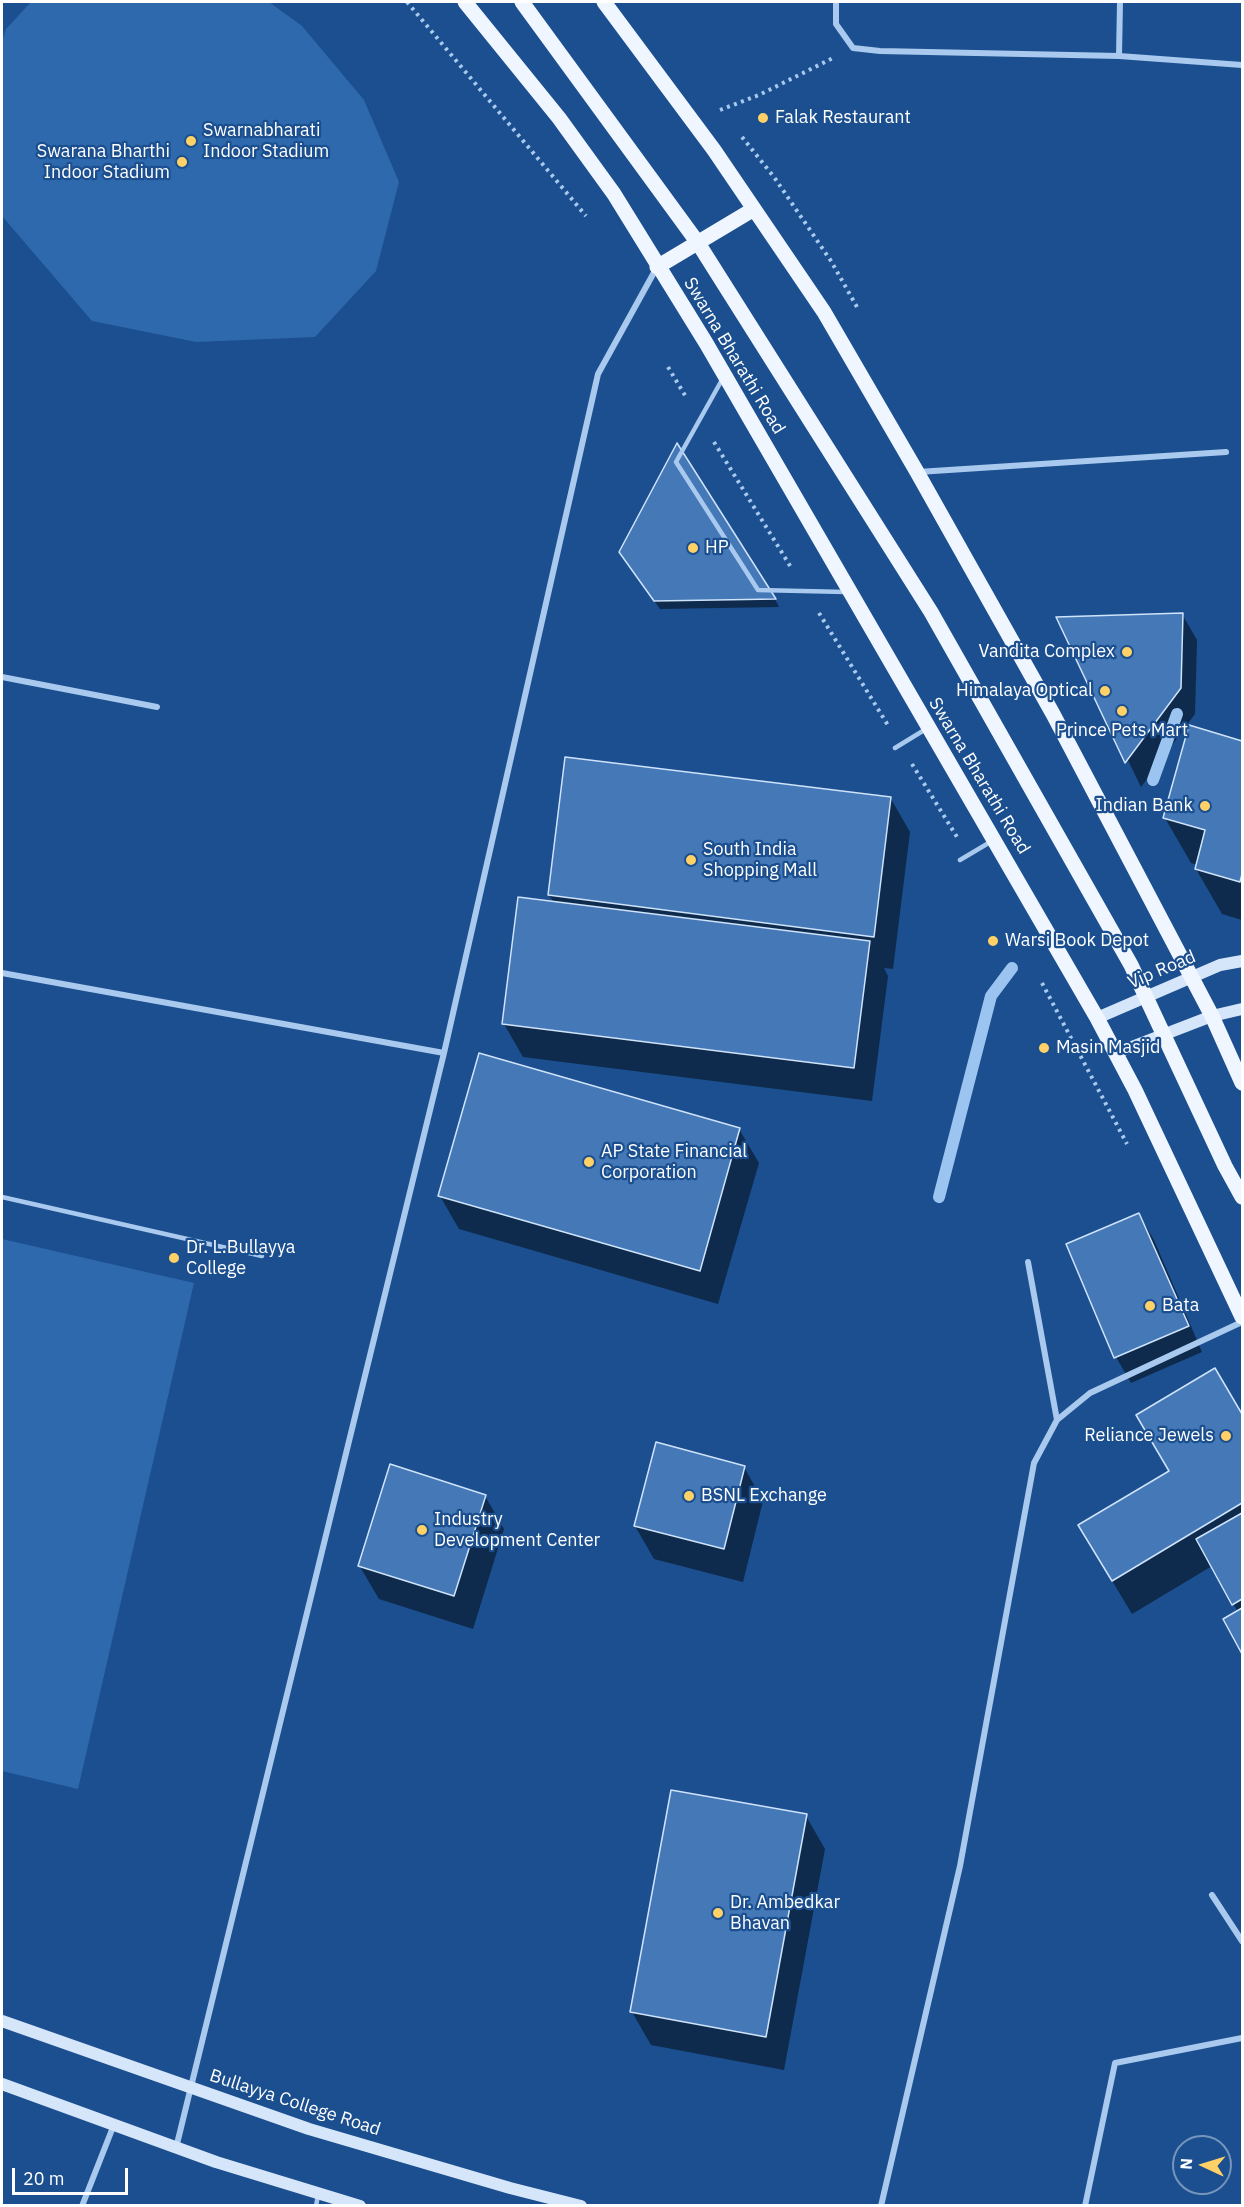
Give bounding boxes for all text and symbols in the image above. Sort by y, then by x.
place label: Falak Restaurant [775,107,911,129]
marker: Falak Restaurant [756,111,770,125]
place label: Swarnabharati Indoor Stadium [203,120,329,162]
marker: Swarnabharati Indoor Stadium [184,134,198,148]
place label: Swarana Bharthi Indoor Stadium [37,141,170,184]
marker: Swarana Bharthi Indoor Stadium [175,155,189,169]
street label: Swarna Bharathi Road [679,274,789,438]
place label: HP [705,537,729,559]
marker: HP [686,541,700,555]
place label: Vandita Complex [979,641,1115,663]
marker: Vandita Complex [1120,645,1134,659]
place label: Himalaya Optical [956,680,1093,702]
marker: Himalaya Optical [1098,684,1112,698]
street label: Swarna Bharathi Road [924,694,1034,858]
marker: Prince Pets Mart [1115,704,1129,718]
place label: Prince Pets Mart [1056,720,1188,742]
place label: Indian Bank [1095,795,1193,817]
marker: Indian Bank [1198,799,1212,813]
place label: South India Shopping Mall [703,839,817,882]
marker: South India Shopping Mall [684,853,698,867]
place label: Warsi Book Depot [1005,930,1149,952]
marker: Warsi Book Depot [986,934,1000,948]
street label: Vip Road [1125,946,1199,994]
place label: Masin Masjid [1056,1037,1160,1059]
marker: Masin Masjid [1037,1041,1051,1055]
place label: AP State Financial Corporation [601,1141,747,1184]
marker: AP State Financial Corporation [582,1155,596,1169]
place label: Dr. L.Bullayya College [186,1237,295,1280]
marker: Dr. L.Bullayya College [167,1251,181,1265]
place label: Bata [1162,1295,1199,1317]
marker: Bata [1143,1299,1157,1313]
place label: Reliance Jewels [1084,1425,1214,1447]
marker: Reliance Jewels [1219,1429,1233,1443]
place label: BSNL Exchange [701,1485,827,1507]
marker: BSNL Exchange [682,1489,696,1503]
place label: Industry Development Center [434,1509,600,1552]
marker: Industry Development Center [415,1523,429,1537]
place label: Dr. Ambedkar Bhavan [730,1892,840,1934]
marker: Dr. Ambedkar Bhavan [711,1906,725,1920]
street label: Bullayya College Road [207,2065,383,2141]
north arrow [1172,2135,1232,2195]
scale bar [15,2156,130,2194]
text: N [1176,2157,1196,2170]
text: 20 m [23,2167,65,2190]

